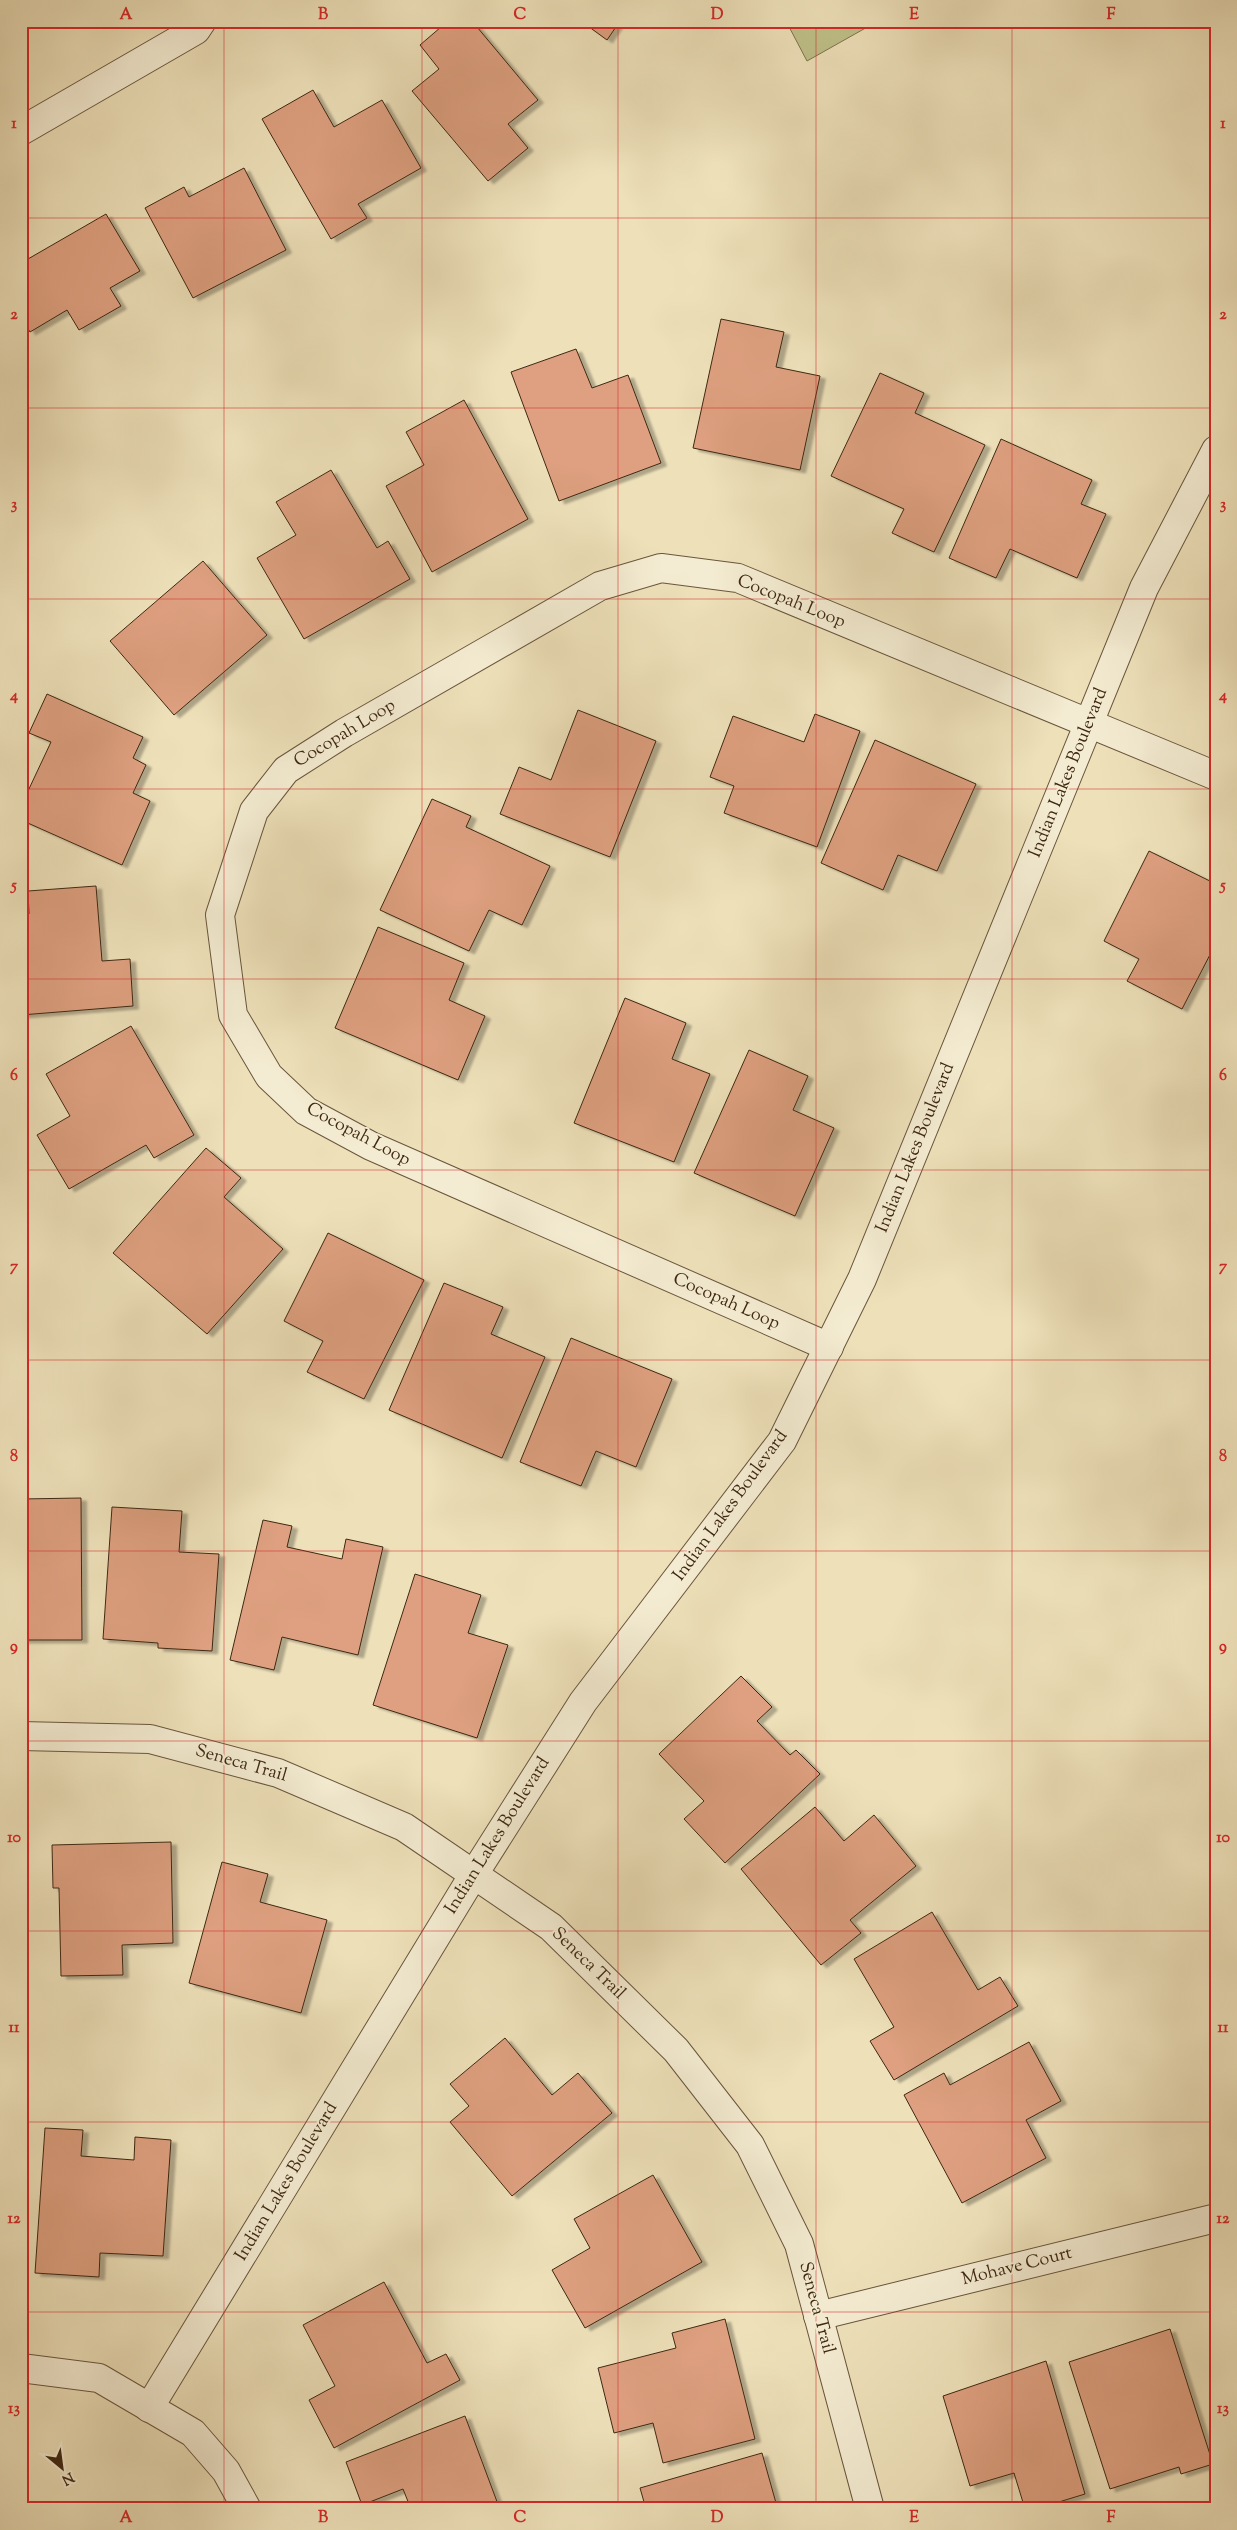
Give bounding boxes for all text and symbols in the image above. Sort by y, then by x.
text: A [120,4,133,27]
text: B [318,4,328,27]
text: C [514,4,527,27]
text: D [711,4,724,27]
text: E [909,4,919,27]
text: F [1107,4,1116,27]
text: 1 [11,113,17,136]
text: 1 [1220,113,1226,136]
text: 2 [10,304,18,327]
text: 2 [1219,304,1227,327]
text: 3 [11,494,18,517]
text: 3 [1220,494,1227,517]
street label: Cocopah Loop [733,568,849,636]
street label: Indian Lakes Boulevard [1023,684,1115,862]
text: 4 [9,685,18,708]
text: 4 [1218,685,1227,708]
street label: Cocopah Loop [289,693,401,775]
text: 5 [9,875,17,898]
text: 5 [1218,875,1226,898]
street label: Indian Lakes Boulevard [870,1059,962,1237]
text: 6 [10,1065,18,1088]
text: 6 [1219,1065,1227,1088]
street label: Cocopah Loop [301,1097,415,1173]
text: 7 [10,1256,19,1279]
text: 7 [1219,1256,1228,1279]
street label: Cocopah Loop [668,1267,784,1337]
street label: Indian Lakes Boulevard [667,1425,795,1587]
text: 8 [10,1446,18,1469]
text: 8 [1219,1446,1227,1469]
text: 9 [10,1636,18,1659]
text: 9 [1219,1636,1227,1659]
street label: Seneca Trail [192,1738,290,1790]
street label: Indian Lakes Boulevard [439,1752,557,1920]
text: 10 [7,1827,21,1850]
text: 10 [1216,1827,1230,1850]
street label: Seneca Trail [545,1922,631,2006]
text: 11 [9,2017,20,2040]
text: 11 [1218,2017,1229,2040]
street label: Indian Lakes Boulevard [229,2098,345,2266]
text: 12 [8,2208,21,2231]
text: 12 [1217,2208,1230,2231]
street label: Mohave Court [959,2241,1075,2293]
street label: Seneca Trail [791,2259,841,2357]
text: 13 [8,2398,20,2421]
text: 13 [1217,2398,1229,2421]
north arrow [38,2442,88,2492]
text: N [58,2466,77,2489]
text: A [120,2507,133,2530]
text: B [318,2507,328,2530]
text: C [514,2507,527,2530]
text: D [711,2507,724,2530]
text: E [909,2507,919,2530]
text: F [1107,2507,1116,2530]

